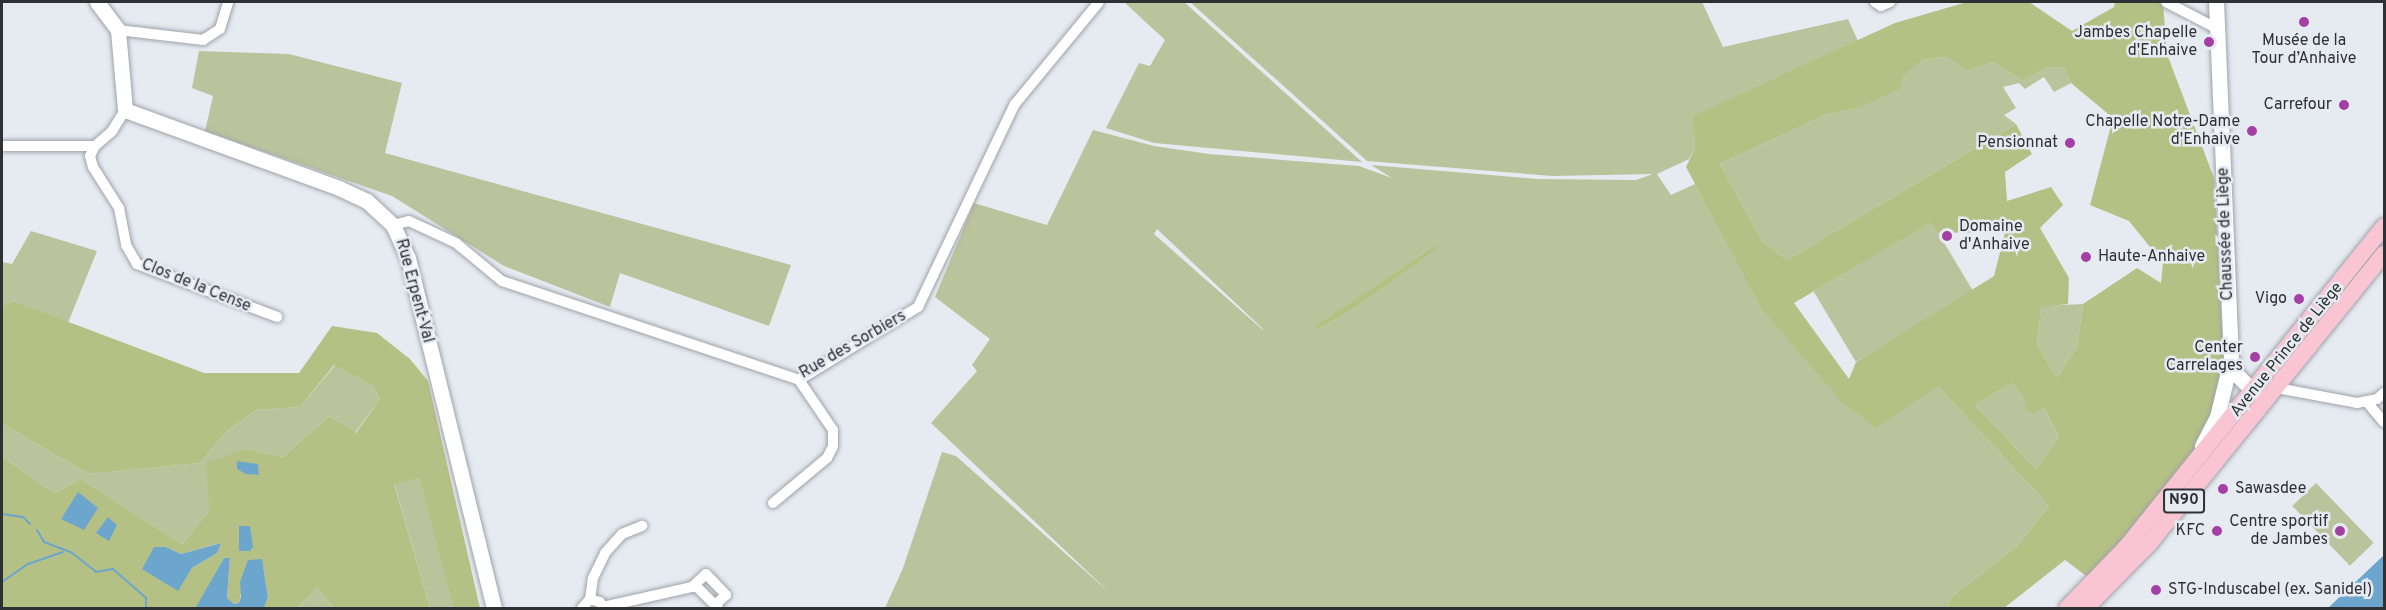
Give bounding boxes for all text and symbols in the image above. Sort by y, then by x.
marker: Musée de la Tour d’Anhaive [2297,15,2311,29]
place label: Jambes Chapelle d'Enhaive [2074,23,2197,61]
place label: Musée de la Tour d’Anhaive [2252,31,2356,69]
marker: Jambes Chapelle d'Enhaive [2202,35,2216,49]
place label: Carrefour [2264,95,2332,115]
marker: Carrefour [2337,98,2351,112]
place label: Chapelle Notre-Dame d'Enhaive [2085,112,2240,150]
marker: Chapelle Notre-Dame d'Enhaive [2245,124,2259,138]
place label: Pensionnat [1977,133,2058,153]
marker: Pensionnat [2063,136,2077,150]
street label: Chaussée de Liège [2214,167,2238,301]
place label: Domaine d'Anhaive [1959,217,2030,255]
marker: Domaine d'Anhaive [1940,229,1954,243]
street label: Rue Erpent-Val [391,237,437,345]
place label: Haute-Anhaive [2098,247,2205,267]
marker: Haute-Anhaive [2079,250,2093,264]
street label: Clos de la Cense [138,255,254,317]
street label: Avenue Prince de Liège [2227,279,2347,421]
place label: Vigo [2255,289,2287,309]
marker: Vigo [2292,292,2306,306]
street label: Rue des Sorbiers [796,307,910,383]
place label: Center Carrelages [2166,338,2243,376]
marker: Center Carrelages [2248,350,2262,364]
place label: Sawasdee [2235,479,2306,499]
marker: Sawasdee [2216,482,2230,496]
road number: N90 [2163,489,2205,513]
place label: Centre sportif de Jambes [2229,512,2328,550]
place label: KFC [2176,521,2205,541]
marker: KFC [2210,524,2224,538]
marker: Centre sportif de Jambes [2333,524,2347,538]
place label: STG-Induscabel (ex. Sanidel) [2168,580,2372,600]
marker: STG-Induscabel (ex. Sanidel) [2149,583,2163,597]

